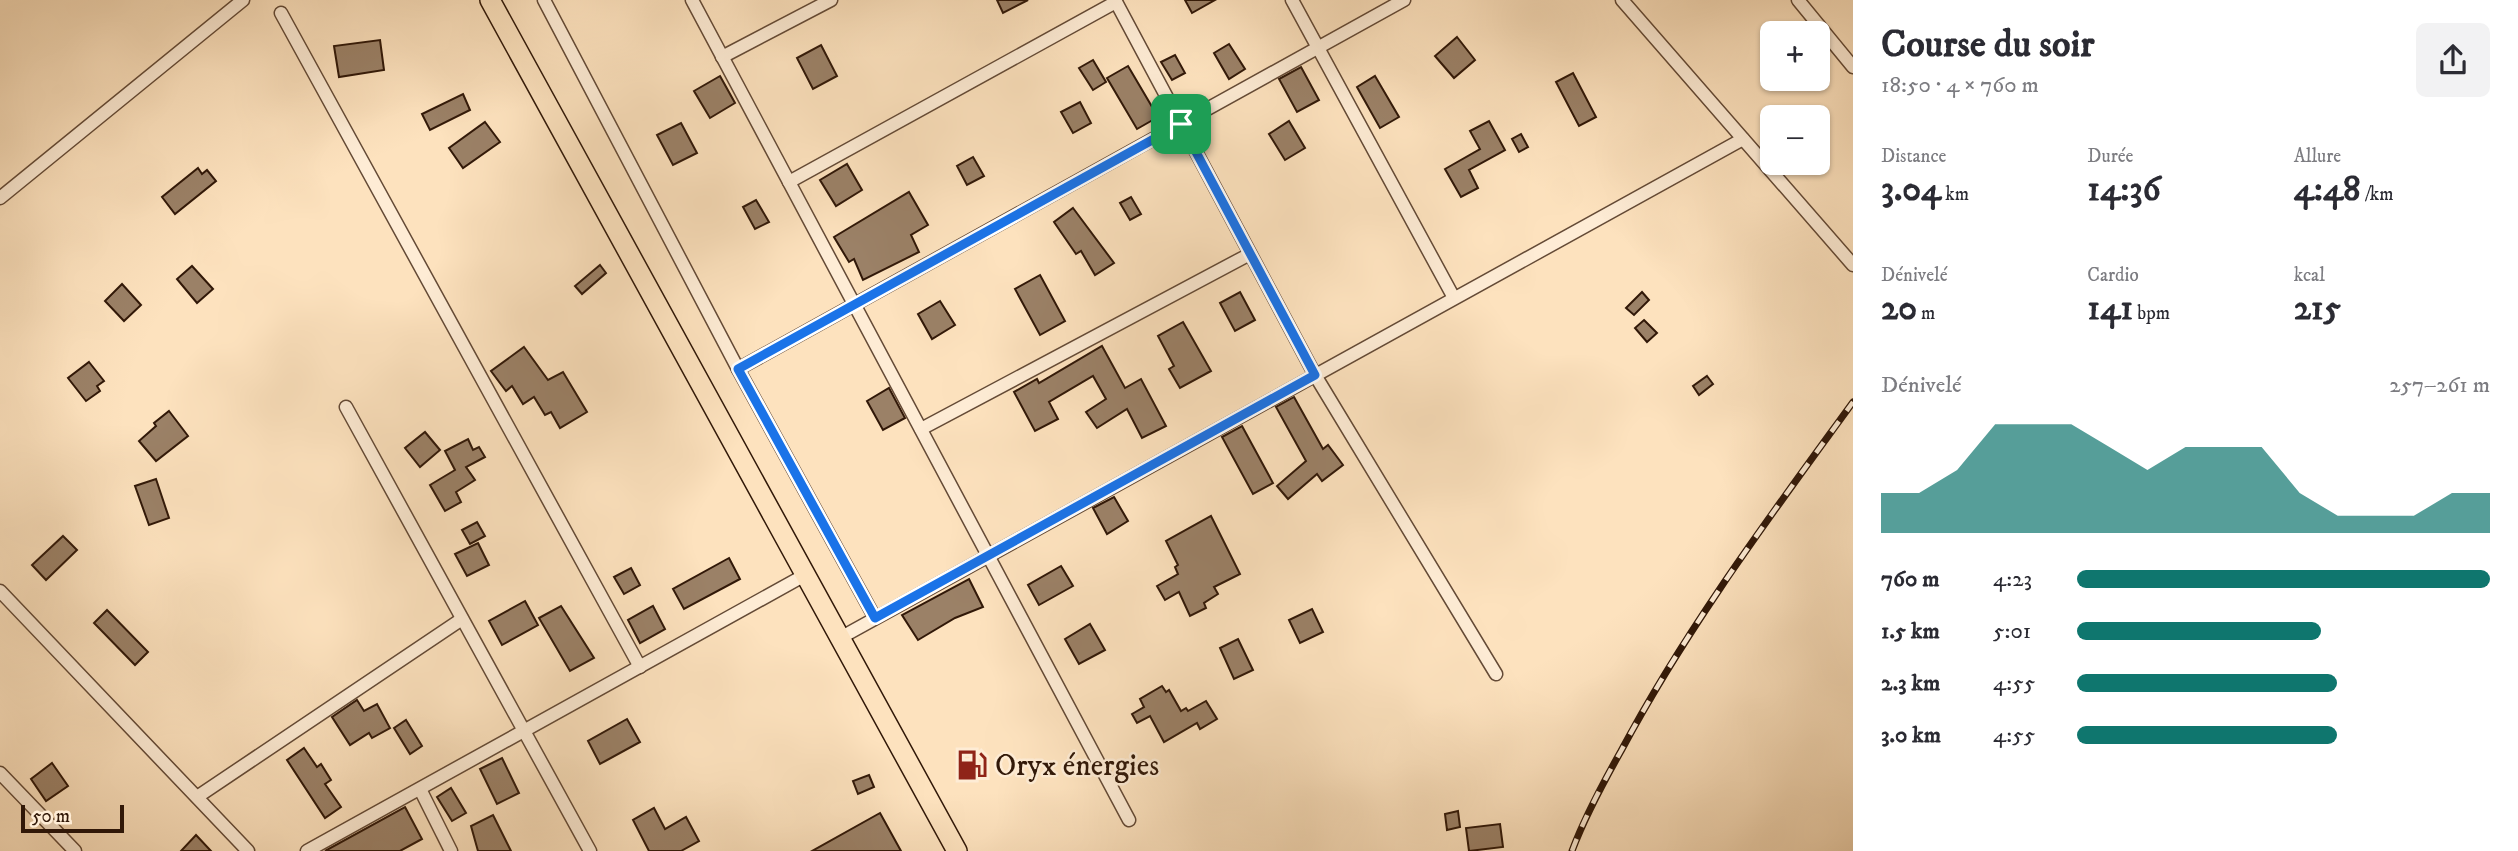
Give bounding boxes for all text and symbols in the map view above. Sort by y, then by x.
map controls [1760,21,1830,175]
button: + [1760,21,1830,91]
text: Course du soir [1881,21,2094,69]
button: share [2416,23,2490,97]
text: 18:50 · 4 × 760 m [1881,71,2039,100]
pin [1151,94,1211,154]
icon: arrive [1162,105,1200,143]
button: − [1760,105,1830,175]
text: Distance [1881,145,1946,168]
text: Durée [2087,145,2133,168]
text: Allure [2294,145,2341,168]
text: 3.04 [1881,168,1941,212]
text: 14:36 [2087,168,2161,212]
text: 4:48 [2294,168,2361,212]
text: km [1941,183,1969,206]
text: /km [2361,183,2394,206]
text: Dénivelé [1881,264,1948,287]
text: Cardio [2087,264,2139,287]
text: kcal [2294,264,2325,287]
text: 20 [1881,287,1917,331]
text: 141 [2087,287,2133,331]
text: 215 [2294,287,2341,331]
text: m [1917,302,1935,325]
text: bpm [2133,302,2170,325]
text: Dénivelé [1881,371,1962,400]
text: 257–261 m [2389,371,2490,400]
text: 760 m [1881,565,1940,594]
text: 4:23 [1993,565,2032,594]
text: 1.5 km [1881,617,1940,646]
text: 5:01 [1993,617,2031,646]
text: 2.3 km [1881,669,1940,698]
text: 4:55 [1993,669,2035,698]
text: 3.0 km [1881,721,1941,750]
text: 4:55 [1993,721,2035,750]
fuel station icon: Oryx énergies [955,748,989,782]
place label: Oryx énergies [995,748,1159,785]
scale bar [21,802,124,834]
text: 50 m [32,805,70,828]

